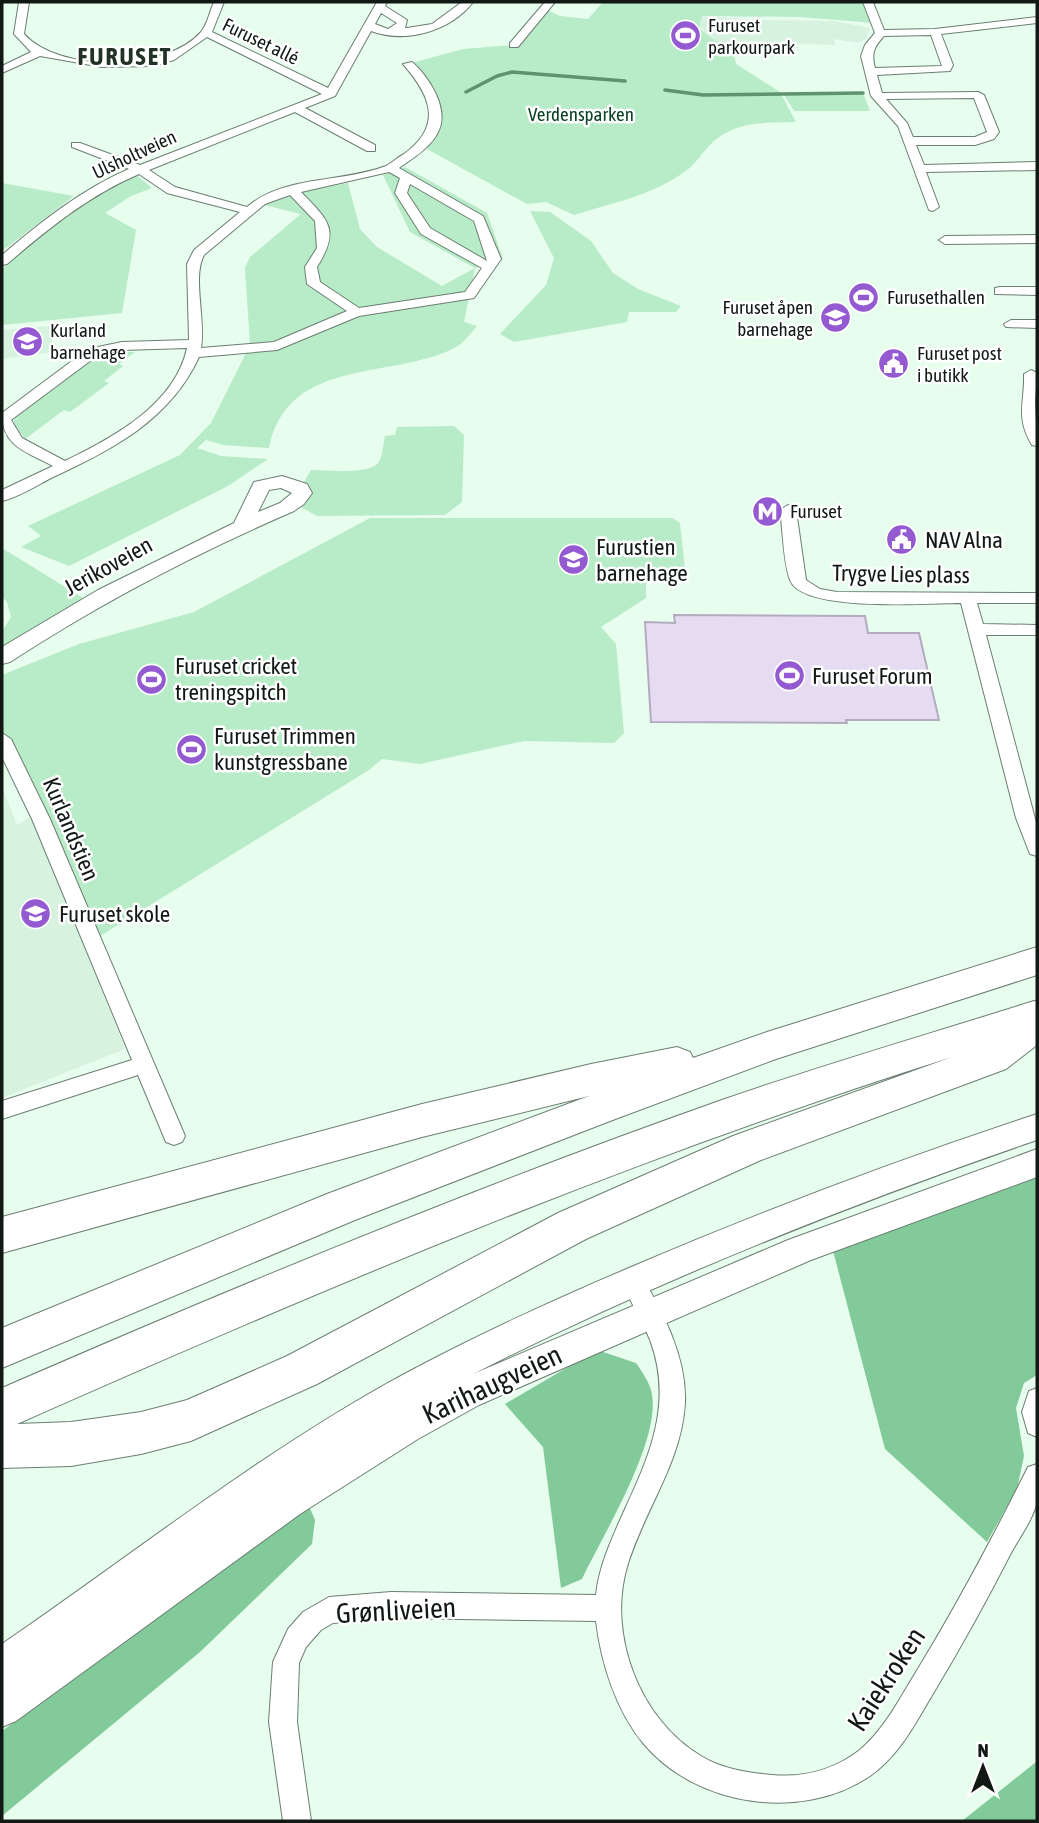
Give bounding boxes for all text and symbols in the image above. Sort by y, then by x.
street label: Furuset allé [219,13,303,69]
place label: Furuset parkourpark [708,14,796,58]
sports icon: Furuset parkourpark [668,19,702,53]
district label: FURUSET [78,43,172,70]
park label: Verdensparken [528,103,634,125]
street label: Ulsholtveien [89,125,179,183]
sports icon: Furusethallen [847,280,881,314]
place label: Furusethallen [887,286,985,308]
place label: Furuset åpen barnehage [722,296,813,340]
school or university icon: Furuset åpen barnehage [819,301,853,335]
place label: Kurland barnehage [50,319,126,363]
school or university icon: Kurland barnehage [10,324,44,358]
place label: Furuset post i butikk [917,342,1002,386]
public building icon: Furuset post i butikk [877,347,911,381]
metro station icon: Furuset [750,494,784,528]
place label: Furuset [790,500,842,522]
public building icon: NAV Alna [885,523,919,557]
place label: NAV Alna [925,527,1003,553]
street label: Jerikoveien [59,531,157,601]
place label: Furustien barnehage [596,534,688,586]
school or university icon: Furustien barnehage [556,543,590,577]
street label: Trygve Lies plass [832,560,970,588]
place label: Furuset cricket treningspitch [175,653,297,705]
sports icon: Furuset Forum [772,659,806,693]
sports icon: Furuset cricket treningspitch [135,662,169,696]
place label: Furuset Forum [812,663,932,689]
place label: Furuset Trimmen kunstgressbane [214,723,356,775]
sports icon: Furuset Trimmen kunstgressbane [174,732,208,766]
street label: Kurlandstien [38,774,104,884]
school or university icon: Furuset skole [19,897,53,931]
place label: Furuset skole [59,901,170,927]
street label: Karihaugveien [417,1338,567,1430]
street label: Grønliveien [335,1591,457,1629]
street label: Kaiekroken [841,1621,931,1737]
north arrow [948,1732,1018,1802]
text: N [977,1739,989,1761]

